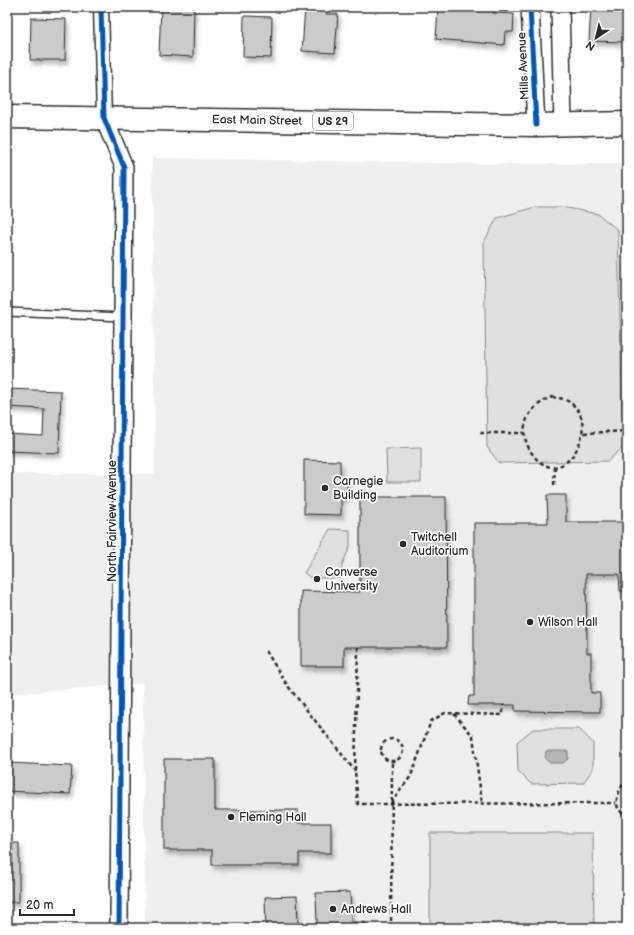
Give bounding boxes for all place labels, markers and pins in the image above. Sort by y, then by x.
place label: Carnegie Building [333,474,383,503]
marker: Carnegie Building [320,483,330,493]
place label: Twitchell Auditorium [411,530,469,559]
marker: Twitchell Auditorium [398,539,408,549]
place label: Converse University [325,565,378,594]
marker: Converse University [312,574,322,584]
place label: Wilson Hall [538,615,598,630]
marker: Wilson Hall [525,617,535,627]
place label: Fleming Hall [239,810,306,825]
marker: Fleming Hall [226,812,236,822]
place label: Andrews Hall [341,902,411,917]
marker: Andrews Hall [328,904,338,914]

